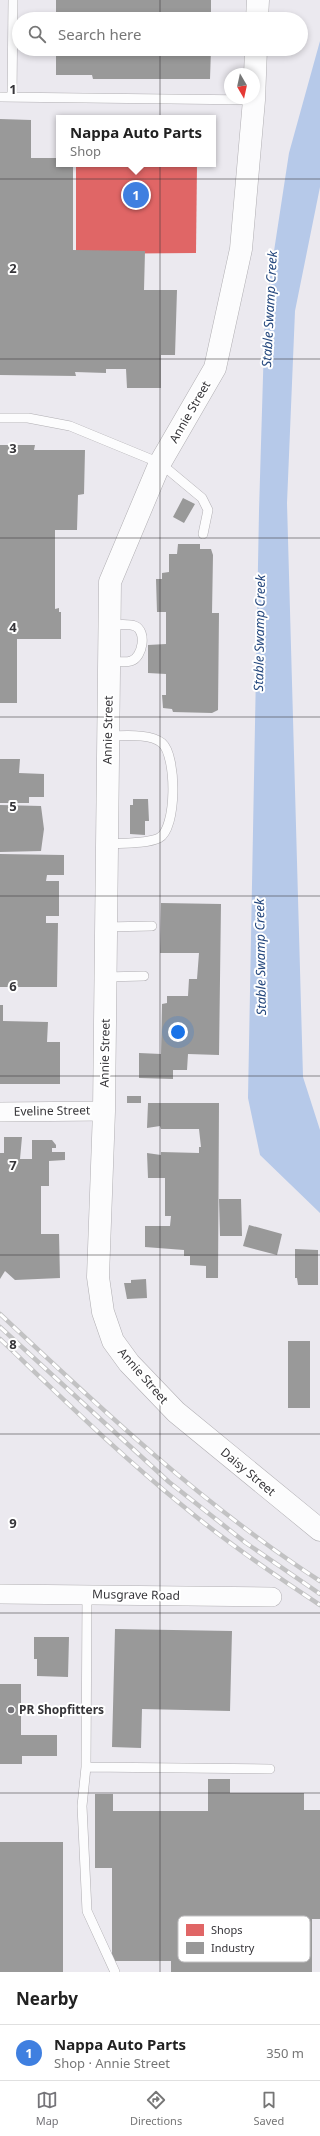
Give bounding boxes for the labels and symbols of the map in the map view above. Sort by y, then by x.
north arrow [224,68,260,104]
text: 1 [9,80,17,98]
pin: 1 [123,180,149,210]
water label: Stable Swamp Creek [257,250,281,368]
text: 2 [9,259,17,277]
street label: Annie Street [165,377,215,446]
text: 3 [9,439,17,457]
water label: Stable Swamp Creek [249,574,269,691]
text: 4 [9,618,17,636]
street label: Annie Street [98,695,117,765]
text: 5 [9,797,17,815]
water label: Stable Swamp Creek [250,898,270,1015]
text: 6 [9,977,17,995]
street label: Annie Street [95,1018,114,1088]
your location [168,1022,188,1042]
street label: Eveline Street [14,1101,91,1120]
text: 7 [9,1156,17,1174]
text: 8 [9,1335,17,1353]
street label: Annie Street [114,1344,173,1408]
street label: Daisy Street [217,1444,280,1500]
text: 9 [9,1514,17,1532]
street label: Musgrave Road [92,1585,180,1604]
place label: PR Shopfitters [19,1701,104,1718]
marker: PR Shopfitters [6,1705,16,1715]
legend [178,1916,310,1962]
text: Shops [211,1922,243,1937]
text: Industry [211,1940,255,1955]

